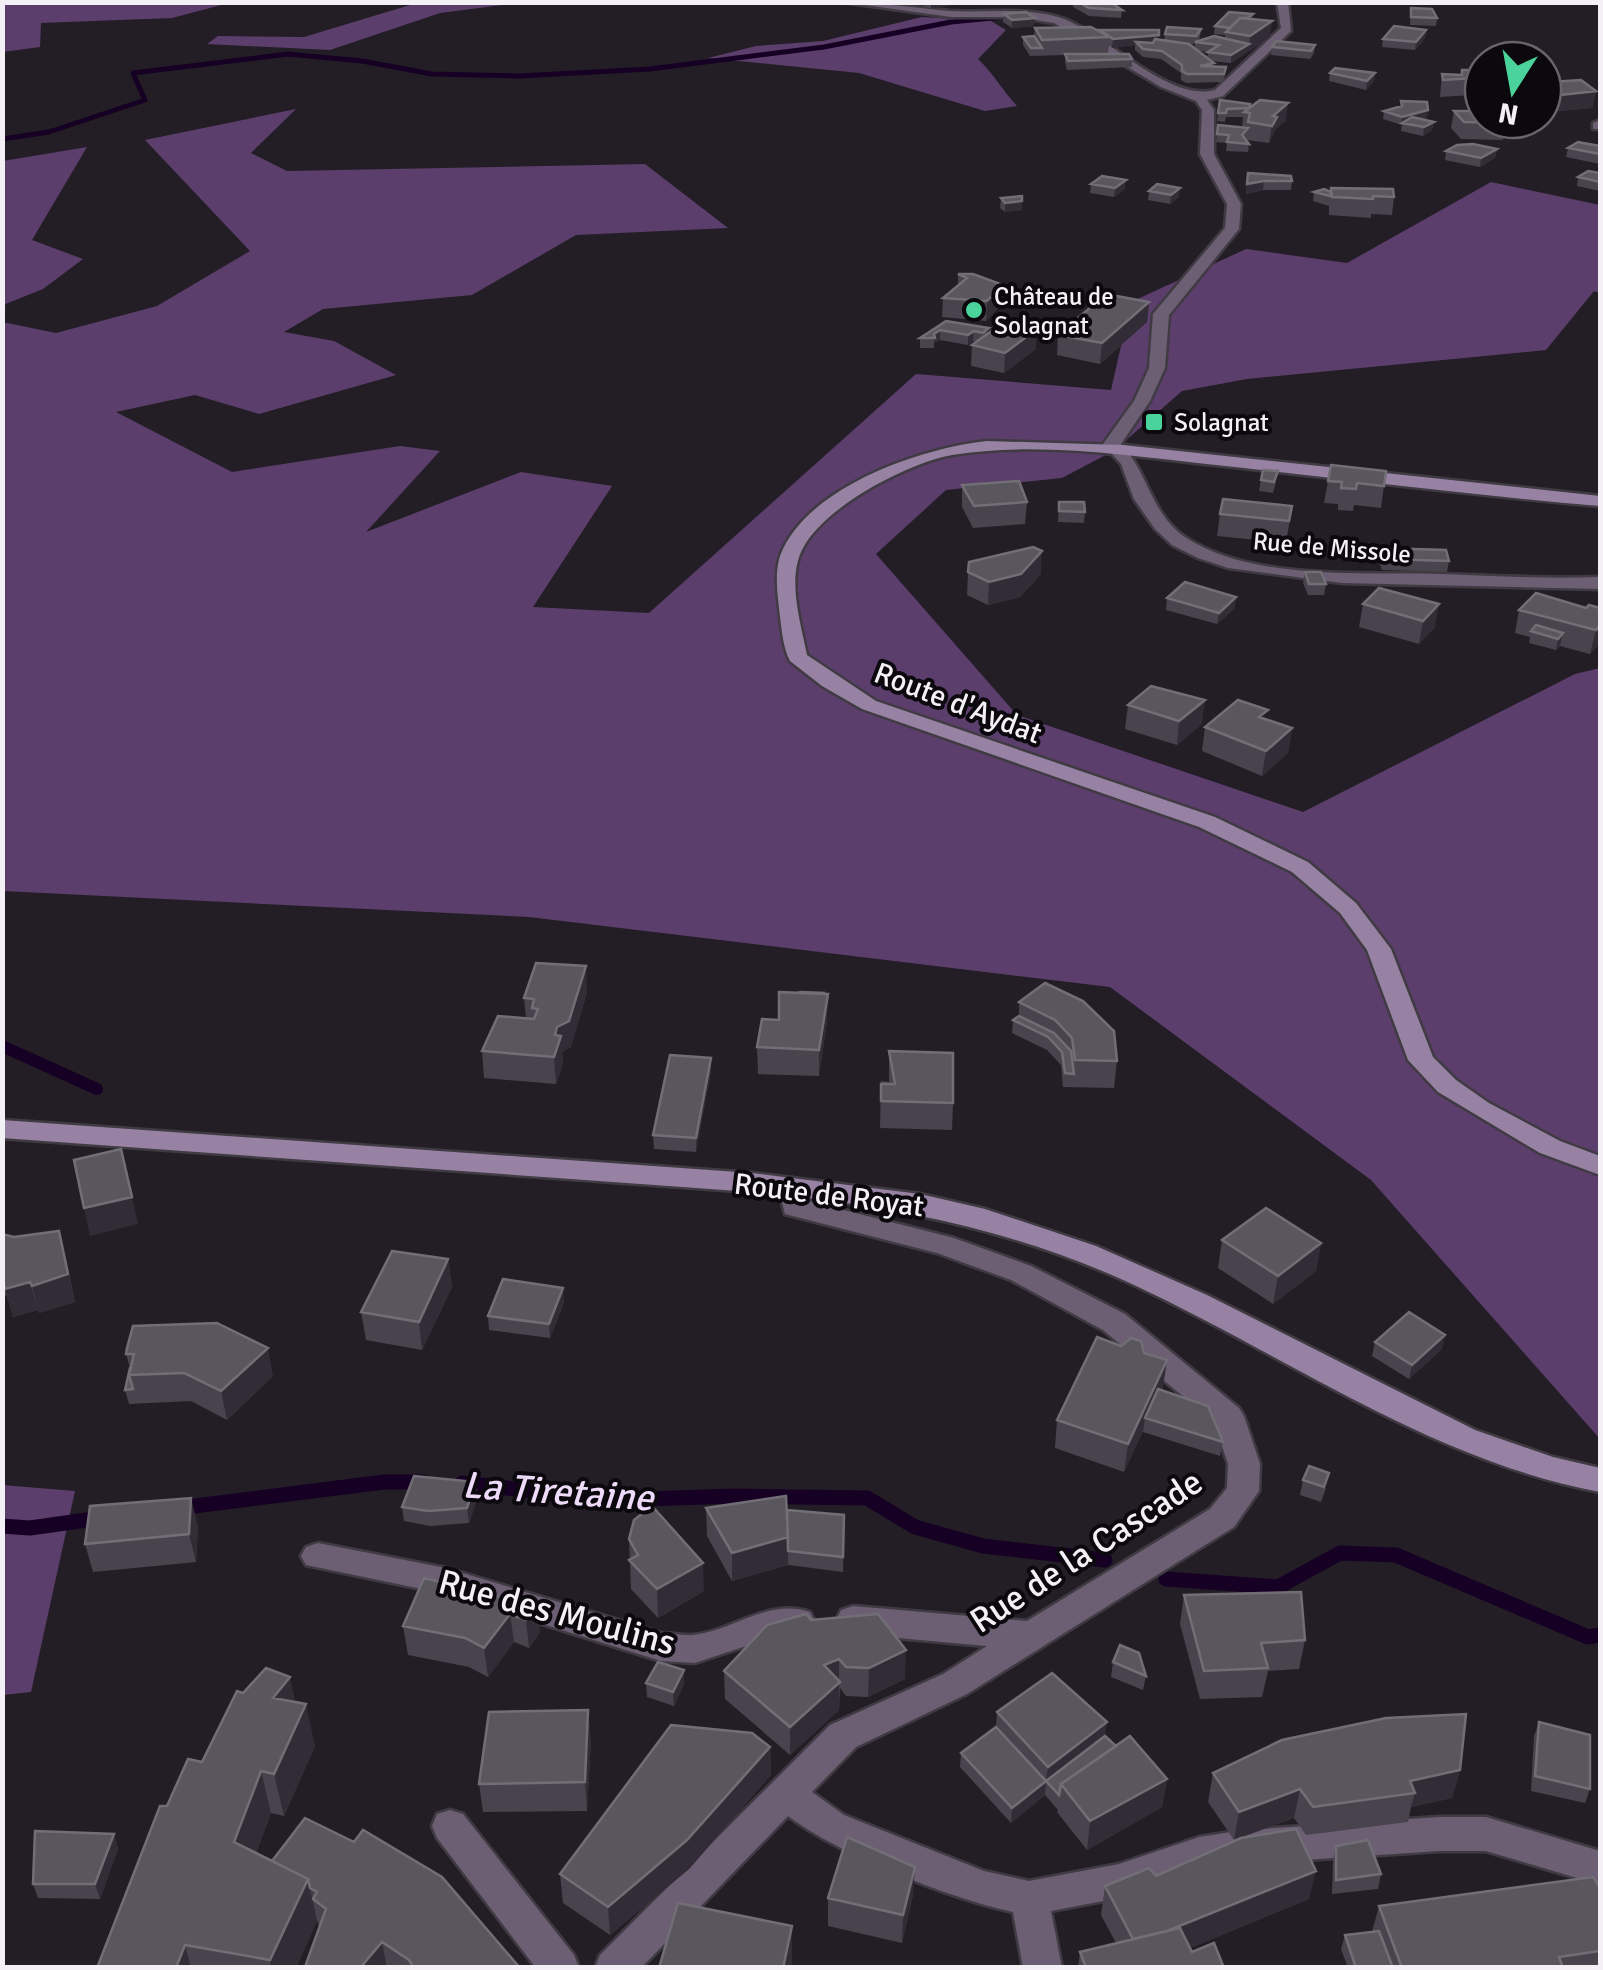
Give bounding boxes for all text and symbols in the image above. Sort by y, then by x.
north arrow [1463,40,1563,140]
text: N [1496,95,1521,132]
place label: Château de Solagnat [994,281,1114,341]
marker: Château de Solagnat [963,299,985,321]
place label: Solagnat [1174,407,1269,438]
marker: Solagnat [1143,411,1165,433]
street label: Rue de Missole [1252,525,1412,570]
street label: Route d'Aydat [869,655,1047,752]
street label: Route de Royat [732,1166,926,1225]
street label: Rue de la Cascade [962,1460,1210,1642]
water label: La Tiretaine [461,1461,657,1522]
street label: Rue des Moulins [434,1560,680,1665]

